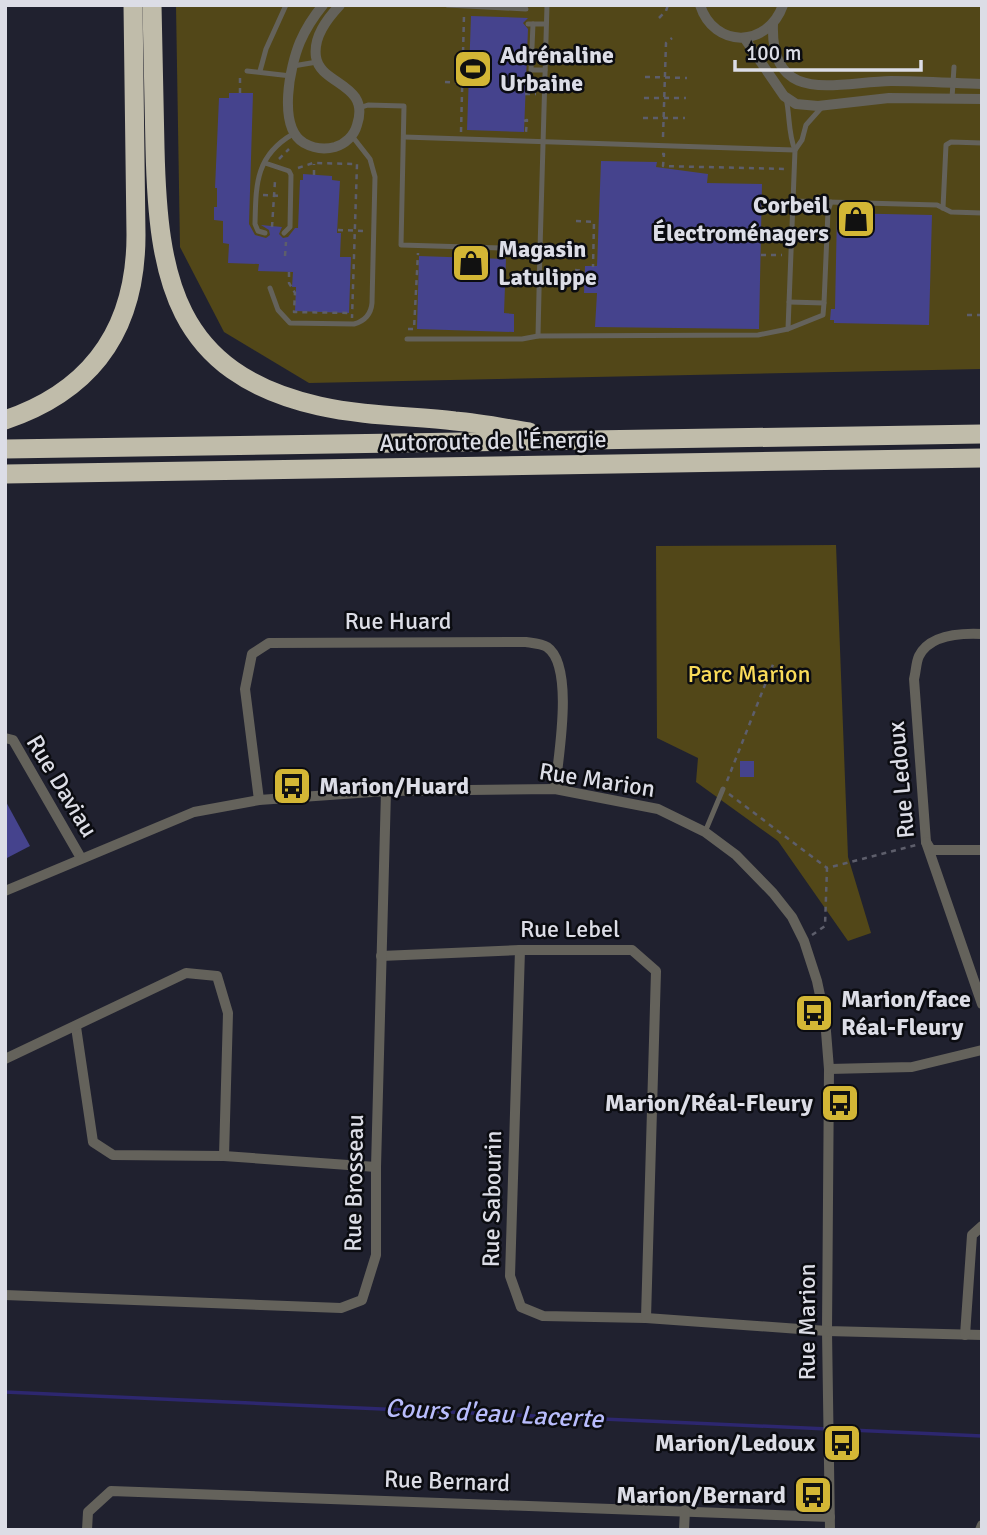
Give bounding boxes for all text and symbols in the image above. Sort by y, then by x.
scale bar [735,28,920,72]
place label: Adrénaline Urbaine [500,40,614,98]
text: 100 m [746,40,801,66]
sports icon: Adrénaline Urbaine [452,48,494,90]
place label: Corbeil Électroménagers [652,190,829,248]
shop icon: Corbeil Électroménagers [835,198,877,240]
place label: Magasin Latulippe [498,234,597,292]
shop icon: Magasin Latulippe [450,242,492,284]
street label: Autoroute de l'Énergie [379,424,607,458]
street label: Rue Huard [344,606,452,636]
park label: Parc Marion [687,659,811,689]
street label: Rue Ledoux [881,720,921,840]
street label: Rue Daviau [20,730,104,842]
street label: Rue Marion [537,756,657,804]
bus stop icon: Marion/Huard [271,765,313,807]
place label: Marion/Huard [319,771,469,801]
street label: Rue Lebel [520,914,620,944]
place label: Marion/face Réal-Fleury [841,984,971,1042]
bus stop icon: Marion/face Réal-Fleury [793,992,835,1034]
bus stop icon: Marion/Réal-Fleury [819,1082,861,1124]
place label: Marion/Réal-Fleury [605,1088,813,1118]
street label: Rue Brosseau [338,1114,370,1252]
street label: Rue Sabourin [476,1130,508,1268]
street label: Rue Marion [792,1263,822,1381]
water label: Cours d'eau Lacerte [384,1392,606,1436]
bus stop icon: Marion/Ledoux [821,1422,863,1464]
place label: Marion/Ledoux [655,1428,815,1458]
street label: Rue Bernard [383,1464,511,1498]
bus stop icon: Marion/Bernard [792,1474,834,1516]
place label: Marion/Bernard [616,1480,786,1510]

